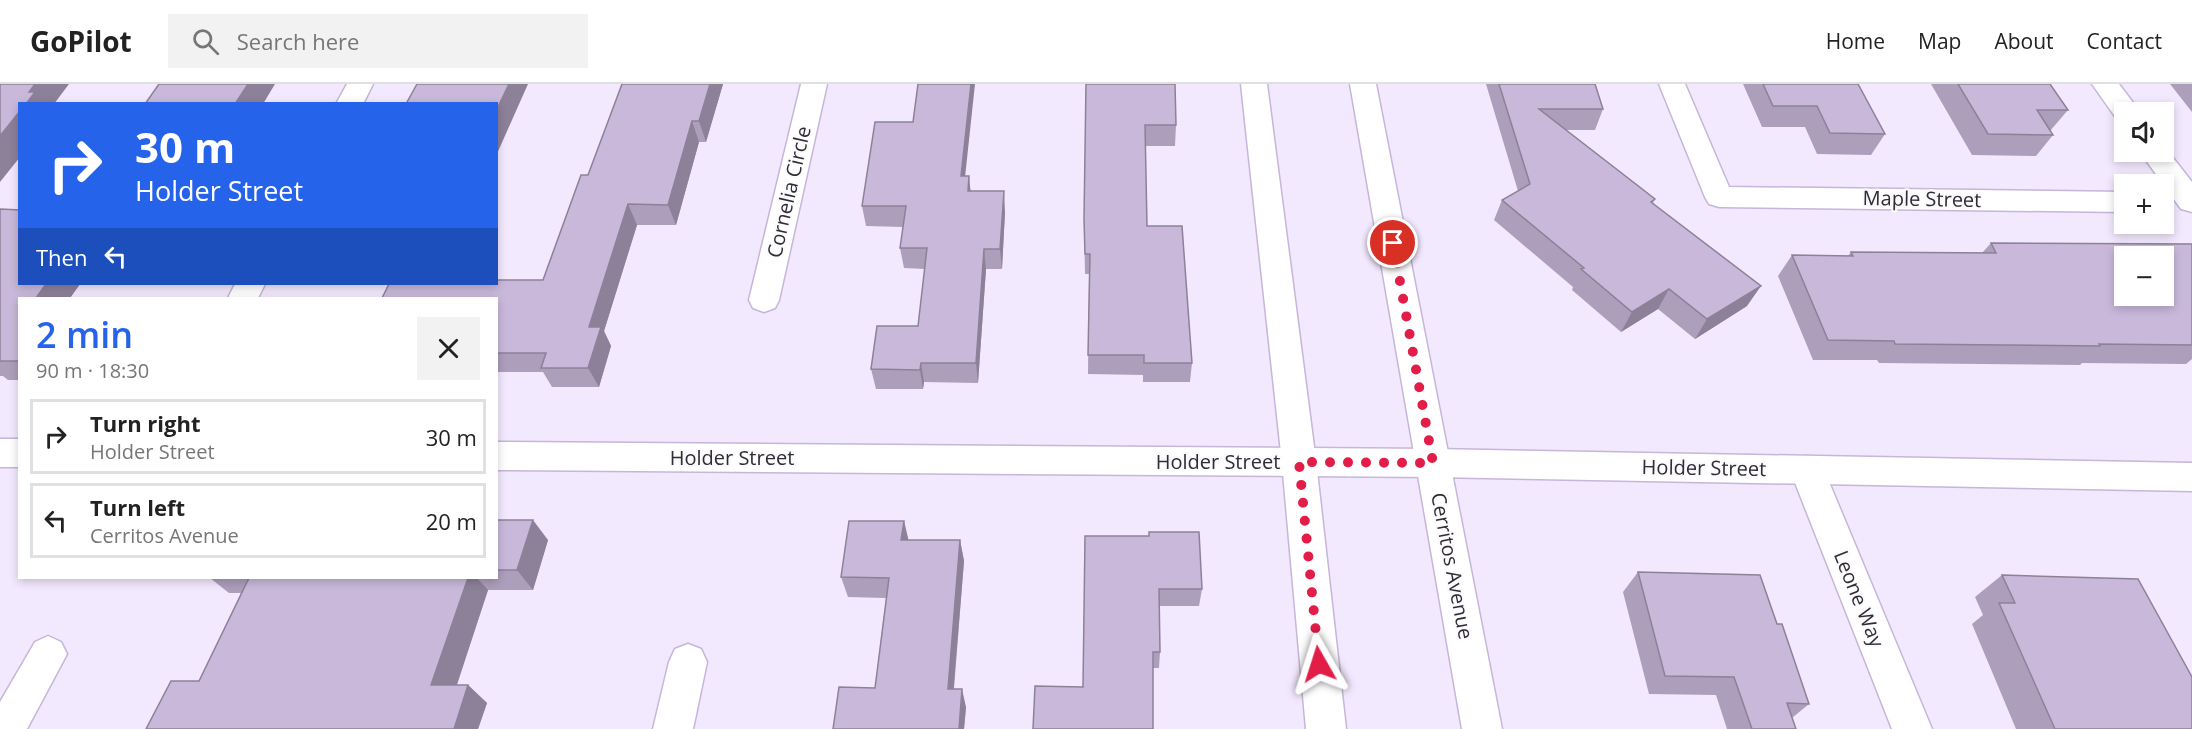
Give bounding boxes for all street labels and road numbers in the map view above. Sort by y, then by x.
street label: Cornelia Circle [760,123,817,260]
street label: Maple Street [1862,184,1982,213]
street label: Holder Street [670,444,794,471]
street label: Holder Street [1156,448,1280,475]
street label: Holder Street [1642,453,1767,482]
street label: Cerritos Avenue [1425,490,1480,641]
street label: Leone Way [1828,546,1891,652]

